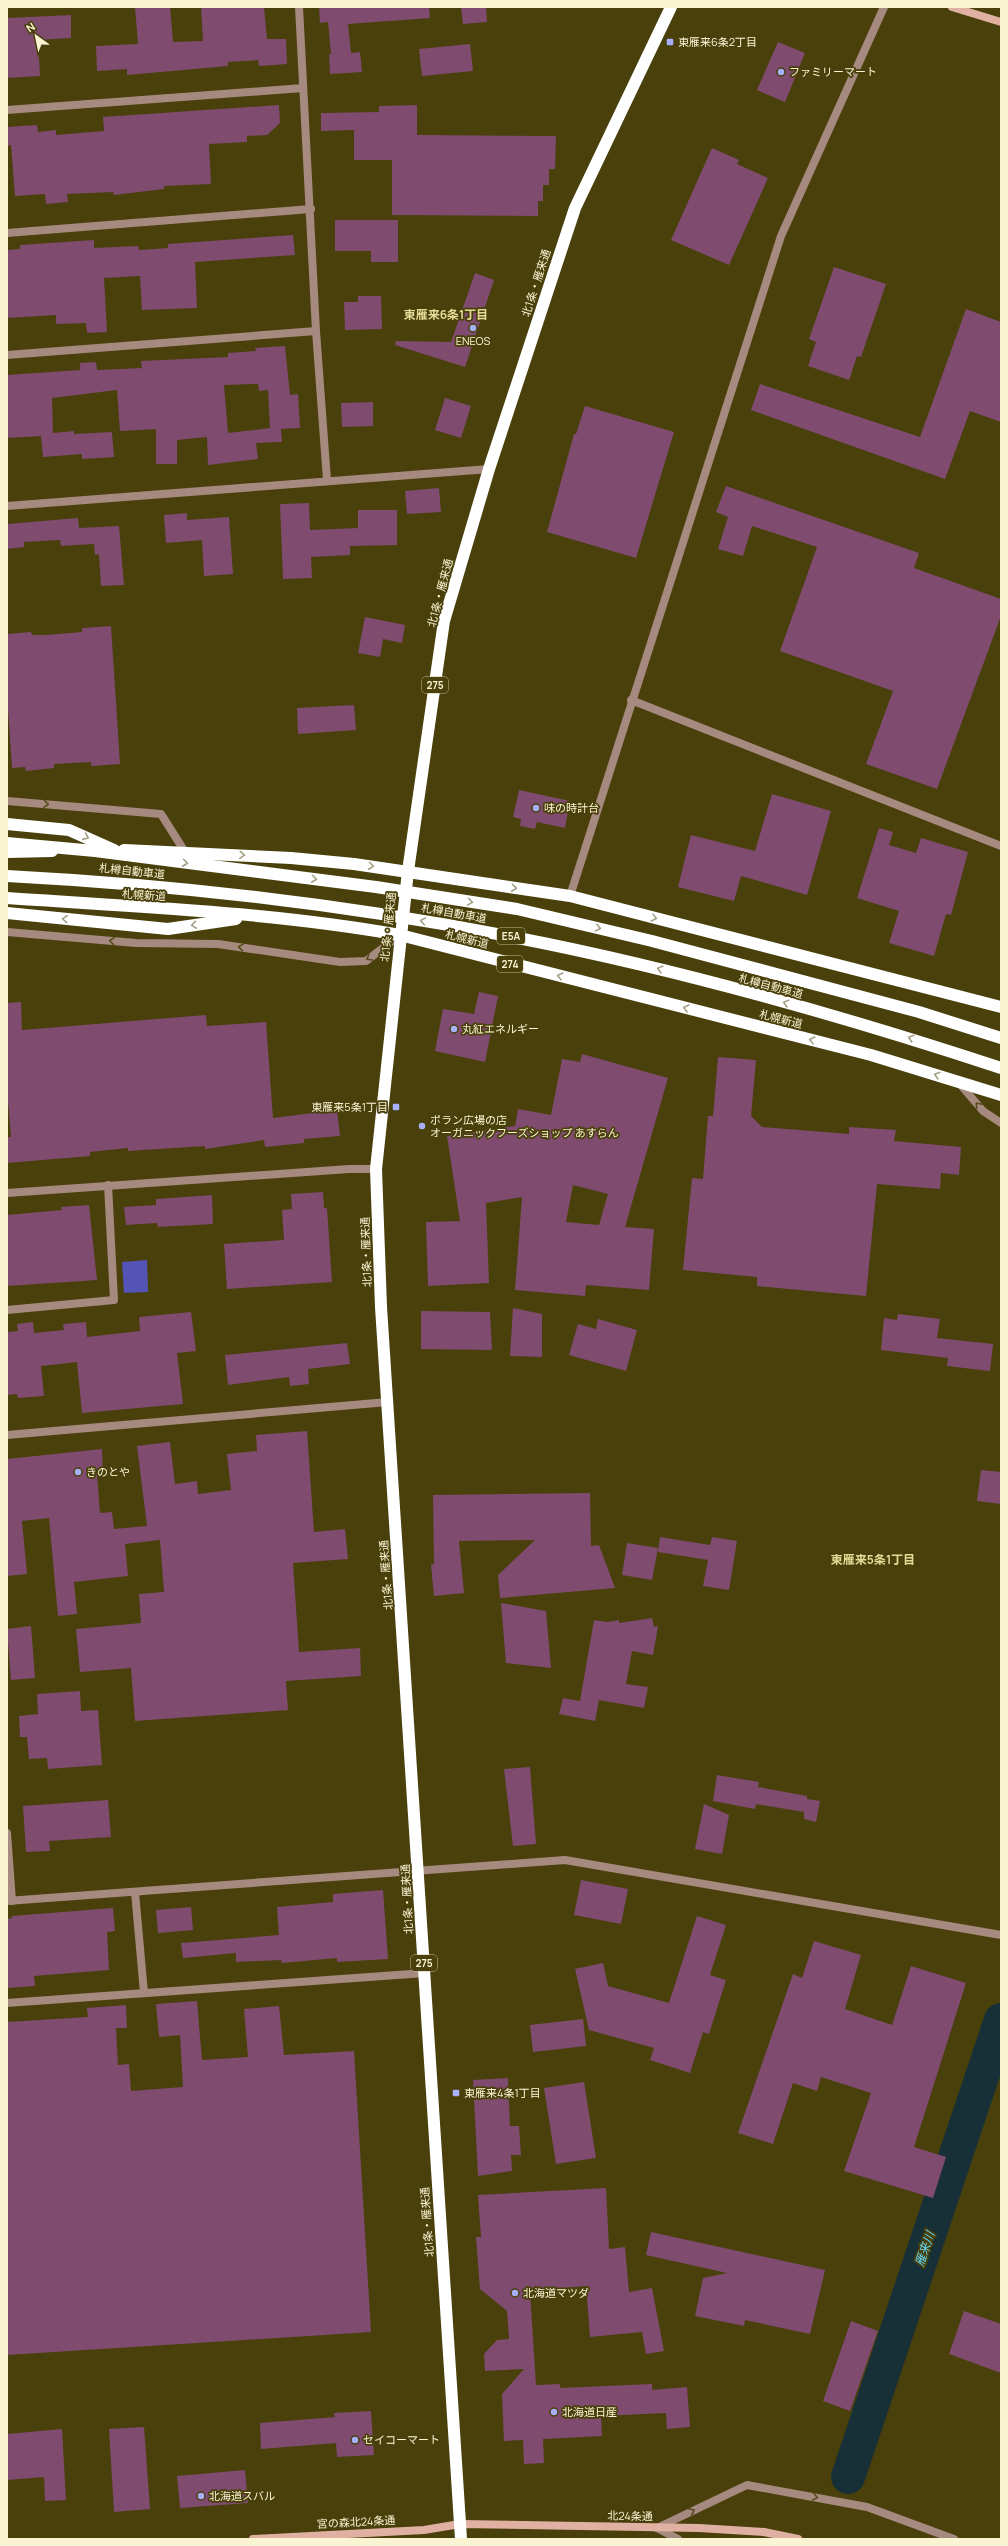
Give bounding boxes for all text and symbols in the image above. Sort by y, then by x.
north arrow [16,16,56,56]
text: N [23,19,38,36]
place label: 東雁来6条2丁目 [678,34,757,49]
marker: 東雁来6条2丁目 [665,37,675,47]
place label: ファミリーマート [789,64,877,79]
marker: ファミリーマート [776,67,786,77]
street label: 北1条・雁来通 [518,247,554,319]
district label: 東雁来6条1丁目 [404,306,488,323]
marker: ENEOS [468,323,478,333]
place label: ENEOS [456,333,490,348]
street label: 北1条・雁来通 [423,557,456,629]
road number: 275 [422,677,448,693]
one-way arrow [43,800,49,809]
place label: 味の時計台 [544,800,599,815]
marker: 味の時計台 [531,803,541,813]
one-way arrow [82,832,89,840]
one-way arrow [239,851,245,860]
one-way arrow [182,858,188,867]
street label: 札樽自動車道 [98,860,166,881]
one-way arrow [368,862,374,871]
one-way arrow [311,874,317,883]
one-way arrow [511,883,517,892]
street label: 札幌新道 [122,885,167,904]
street label: 北1条・雁来通 [376,891,399,963]
one-way arrow [467,897,473,905]
street label: 札樽自動車道 [420,899,488,926]
one-way arrow [651,913,658,922]
one-way arrow [62,915,68,924]
one-way arrow [420,917,426,926]
one-way arrow [191,920,197,929]
one-way arrow [594,923,601,931]
street label: 札幌新道 [444,926,490,951]
road number: E5A [497,928,525,944]
one-way arrow [109,937,115,946]
one-way arrow [238,943,244,952]
one-way arrow [366,953,373,961]
road number: 274 [497,956,523,972]
one-way arrow [657,965,664,974]
street label: 札樽自動車道 [737,970,805,1001]
one-way arrow [556,973,563,981]
one-way arrow [782,999,789,1008]
one-way arrow [682,1005,689,1013]
street label: 札幌新道 [758,1006,804,1031]
place label: 丸紅エネルギー [462,1021,539,1036]
marker: 丸紅エネルギー [449,1024,459,1034]
one-way arrow [907,1035,914,1043]
one-way arrow [809,1037,815,1045]
one-way arrow [934,1071,941,1080]
place label: 東雁来5条1丁目 [311,1099,388,1114]
marker: 東雁来5条1丁目 [391,1102,401,1112]
one-way arrow [975,1102,982,1109]
place label: ポラン広場の店 オーガニックフーズショップ あすらん [430,1112,619,1140]
marker: ポラン広場の店 オーガニックフーズショップ あすらん [417,1121,427,1131]
street label: 北1条・雁来通 [357,1217,374,1287]
place label: きのとや [86,1464,130,1479]
marker: きのとや [73,1467,83,1477]
street label: 北1条・雁来通 [376,1539,395,1611]
district label: 東雁来5条1丁目 [831,1551,915,1568]
street label: 北1条・雁来通 [397,1864,416,1935]
road number: 275 [411,1955,437,1971]
place label: 東雁来4条1丁目 [464,2085,541,2100]
marker: 東雁来4条1丁目 [451,2088,461,2098]
street label: 北1条・雁来通 [417,2186,436,2258]
water label: 雁来川 [911,2227,939,2269]
place label: 北海道マツダ [523,2285,589,2300]
marker: 北海道マツダ [510,2288,520,2298]
place label: 北海道日産 [562,2404,617,2419]
marker: 北海道日産 [549,2407,559,2417]
place label: セイコーマート [363,2432,440,2447]
marker: セイコーマート [350,2435,360,2445]
place label: 北海道スバル [209,2488,275,2503]
marker: 北海道スバル [196,2491,206,2501]
one-way arrow [812,2493,818,2501]
street label: 北24条通 [607,2508,653,2523]
one-way arrow [688,2508,696,2516]
street label: 宮の森北24条通 [316,2512,396,2531]

